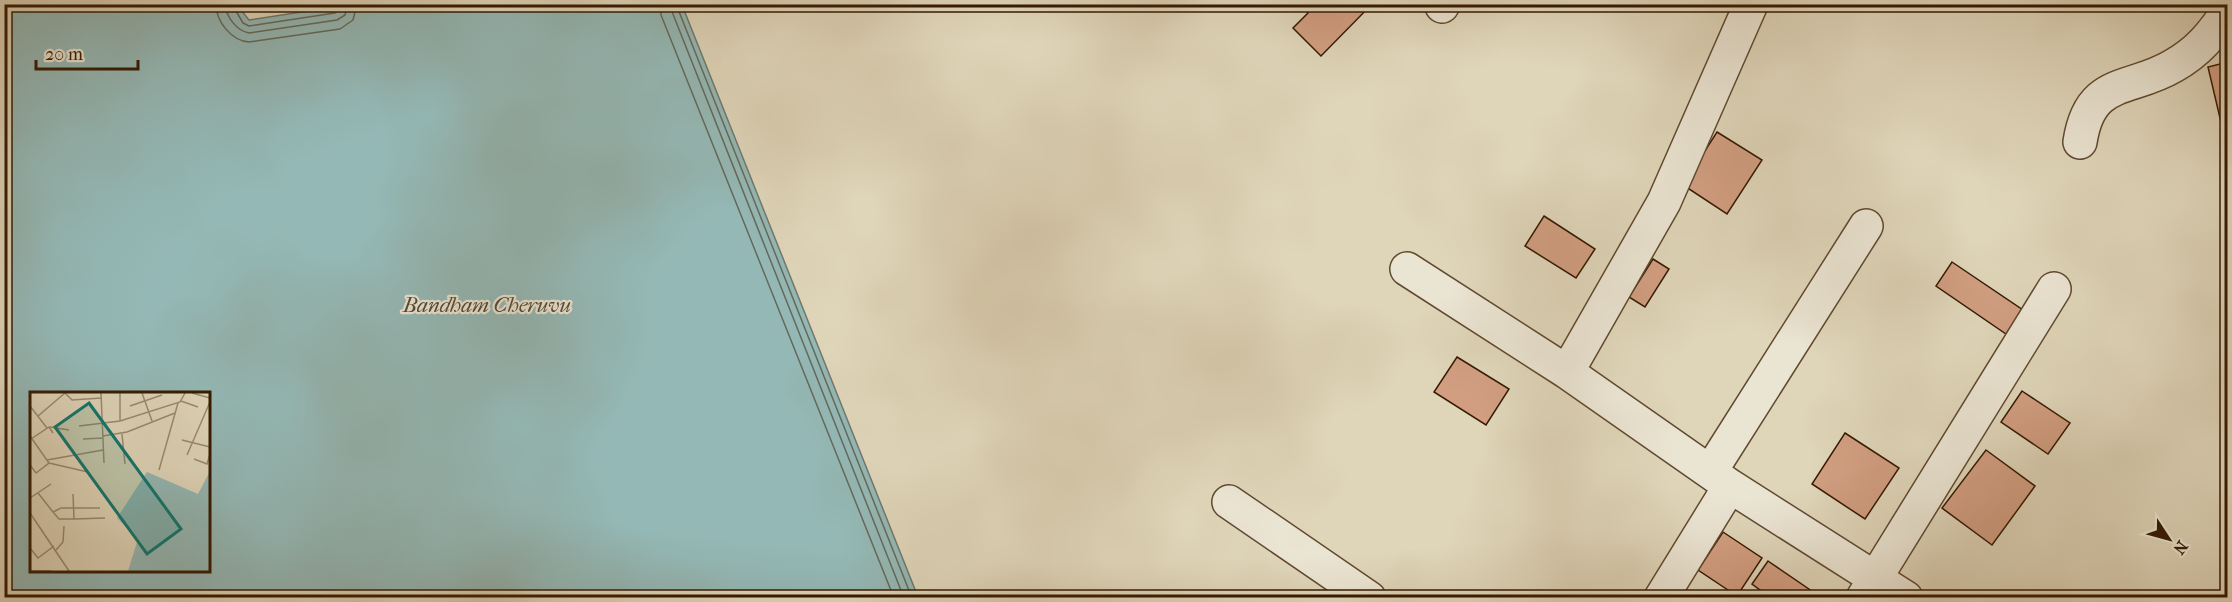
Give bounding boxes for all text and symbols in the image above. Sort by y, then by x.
scale bar [36,33,138,71]
text: 20 m [45,44,83,65]
water label: Bandham Cheruvu [402,293,571,317]
inset map [30,392,210,572]
north arrow [2139,509,2199,569]
text: N [2169,537,2192,559]

